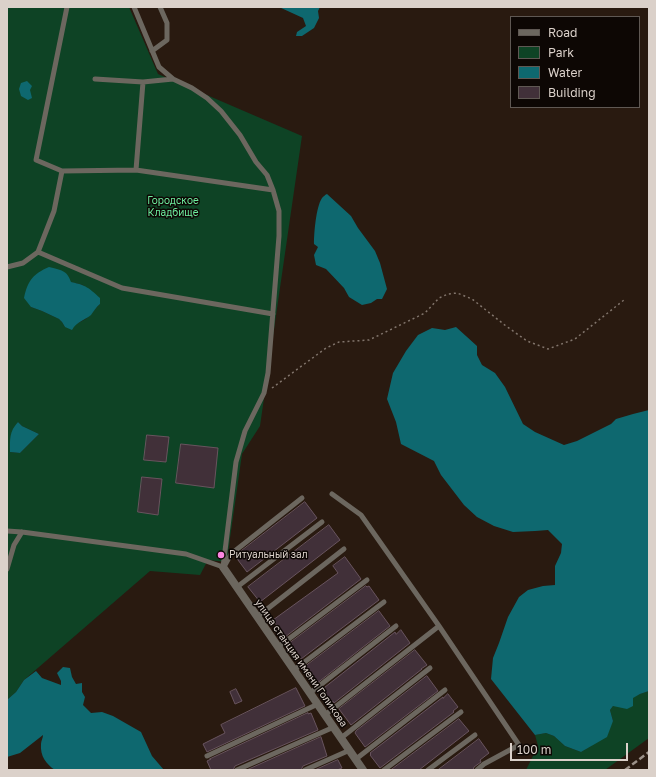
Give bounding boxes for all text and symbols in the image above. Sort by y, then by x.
legend [510,16,640,108]
text: Road [548,25,577,40]
text: Park [548,45,574,60]
text: Water [548,65,582,80]
text: Building [548,85,596,100]
park label: Городское Кладбище [147,195,199,218]
place label: Ритуальный зал [229,549,308,561]
marker: Ритуальный зал [216,550,226,560]
street label: улица станция имени Голикова [252,597,350,729]
scale bar [512,735,630,761]
text: 100 m [517,742,551,757]

